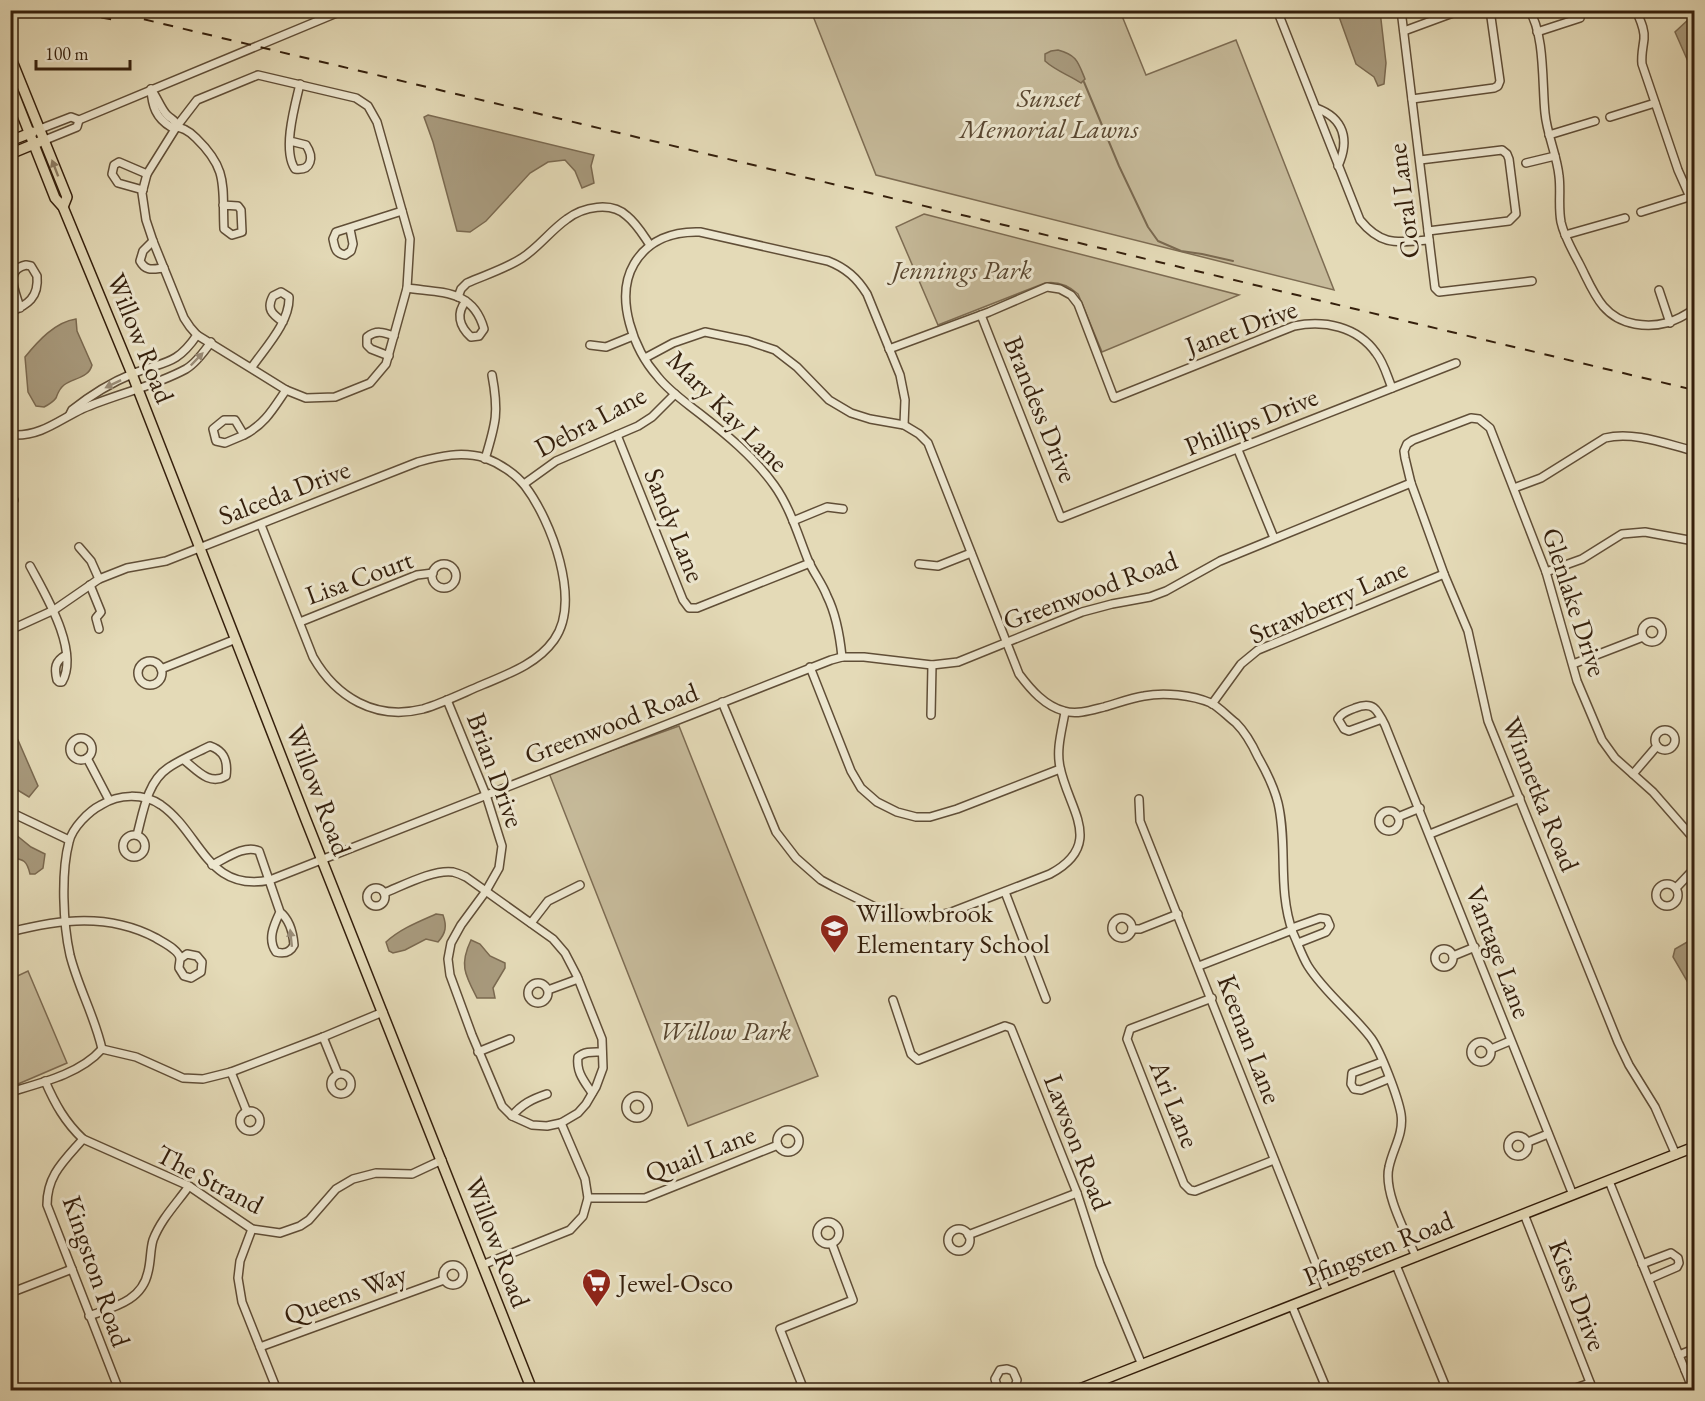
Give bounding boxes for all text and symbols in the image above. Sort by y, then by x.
scale bar [36,33,130,71]
text: 100 m [45,42,89,65]
park label: Sunset Memorial Lawns [957,80,1139,146]
street label: Coral Lane [1379,142,1427,260]
one-way arrow [50,159,59,177]
park label: Jennings Park [887,252,1032,287]
street label: Willow Road [99,268,183,408]
street label: Janet Drive [1178,291,1302,364]
street label: Brandess Drive [996,331,1086,487]
street label: Mary Kay Lane [660,343,796,479]
one-way arrow [190,351,204,366]
street label: Debra Lane [528,377,652,465]
one-way arrow [104,378,122,388]
street label: Phillips Drive [1179,378,1323,464]
street label: Salceda Drive [213,451,355,533]
street label: Sandy Lane [636,463,714,587]
street label: Glenlake Drive [1534,523,1616,681]
street label: Lisa Court [301,541,418,613]
street label: Greenwood Road [998,542,1182,638]
street label: Strawberry Lane [1243,550,1413,652]
street label: Greenwood Road [519,674,703,772]
street label: Brian Drive [459,708,533,832]
street label: Winnetka Road [1494,712,1588,877]
street label: Willow Road [278,720,360,861]
street label: Vantage Lane [1458,881,1540,1023]
place label: Willowbrook Elementary School [856,895,1050,961]
school or university icon: Willowbrook Elementary School [819,912,851,954]
one-way arrow [286,928,296,947]
street label: Keenan Lane [1209,970,1291,1108]
park label: Willow Park [659,1013,791,1048]
street label: Ari Lane [1141,1054,1208,1153]
street label: Lawson Road [1036,1069,1120,1215]
street label: Quail Lane [640,1116,760,1190]
street label: The Strand [150,1136,270,1222]
street label: Willow Road [457,1172,539,1313]
street label: Kingston Road [55,1191,139,1352]
street label: Pfingsten Road [1298,1202,1458,1294]
street label: Kiess Drive [1541,1235,1615,1355]
street label: Queens Way [279,1256,411,1332]
place label: Jewel-Osco [616,1265,733,1300]
supermarket icon: Jewel-Osco [581,1266,613,1308]

